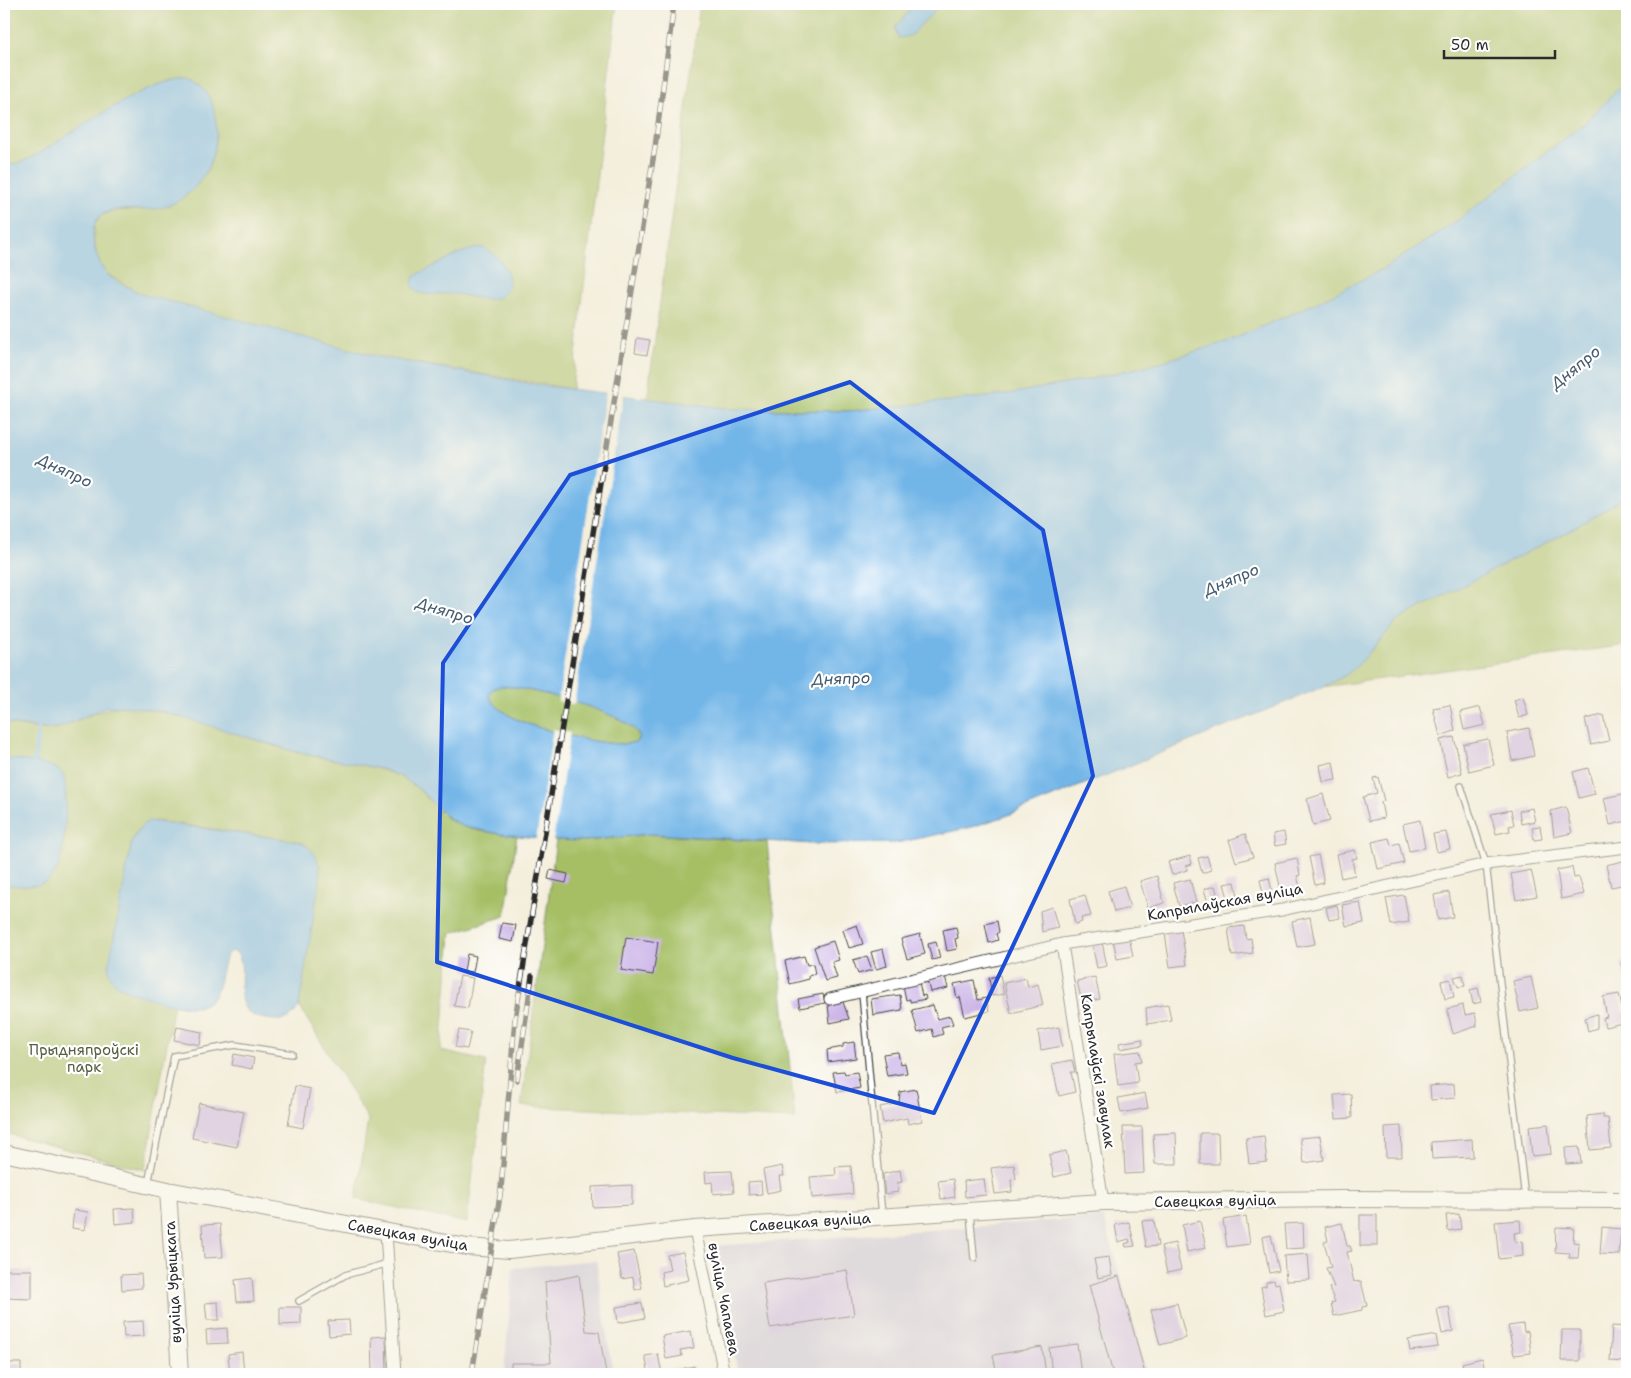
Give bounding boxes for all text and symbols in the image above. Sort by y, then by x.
scale bar [1444,28,1555,60]
text: 50 m [1451,35,1489,55]
water label: Дняпро [1545,341,1605,395]
water label: Дняпро [33,448,96,492]
water label: Дняпро [1199,558,1262,601]
water label: Дняпро [413,592,476,629]
water label: Дняпро [810,667,871,690]
street label: Капрылаўская вуліца [1146,878,1305,926]
street label: Капрылаўскі завулак [1076,992,1120,1150]
park label: Прыдняпроўскі парк [29,1040,139,1077]
street label: Савецкая вуліца [1154,1190,1277,1212]
street label: Савецкая вуліца [748,1208,872,1236]
street label: Савецкая вуліца [346,1215,470,1256]
street label: вуліца Урыцкага [160,1220,186,1344]
street label: вуліца Чапаева [703,1241,745,1358]

